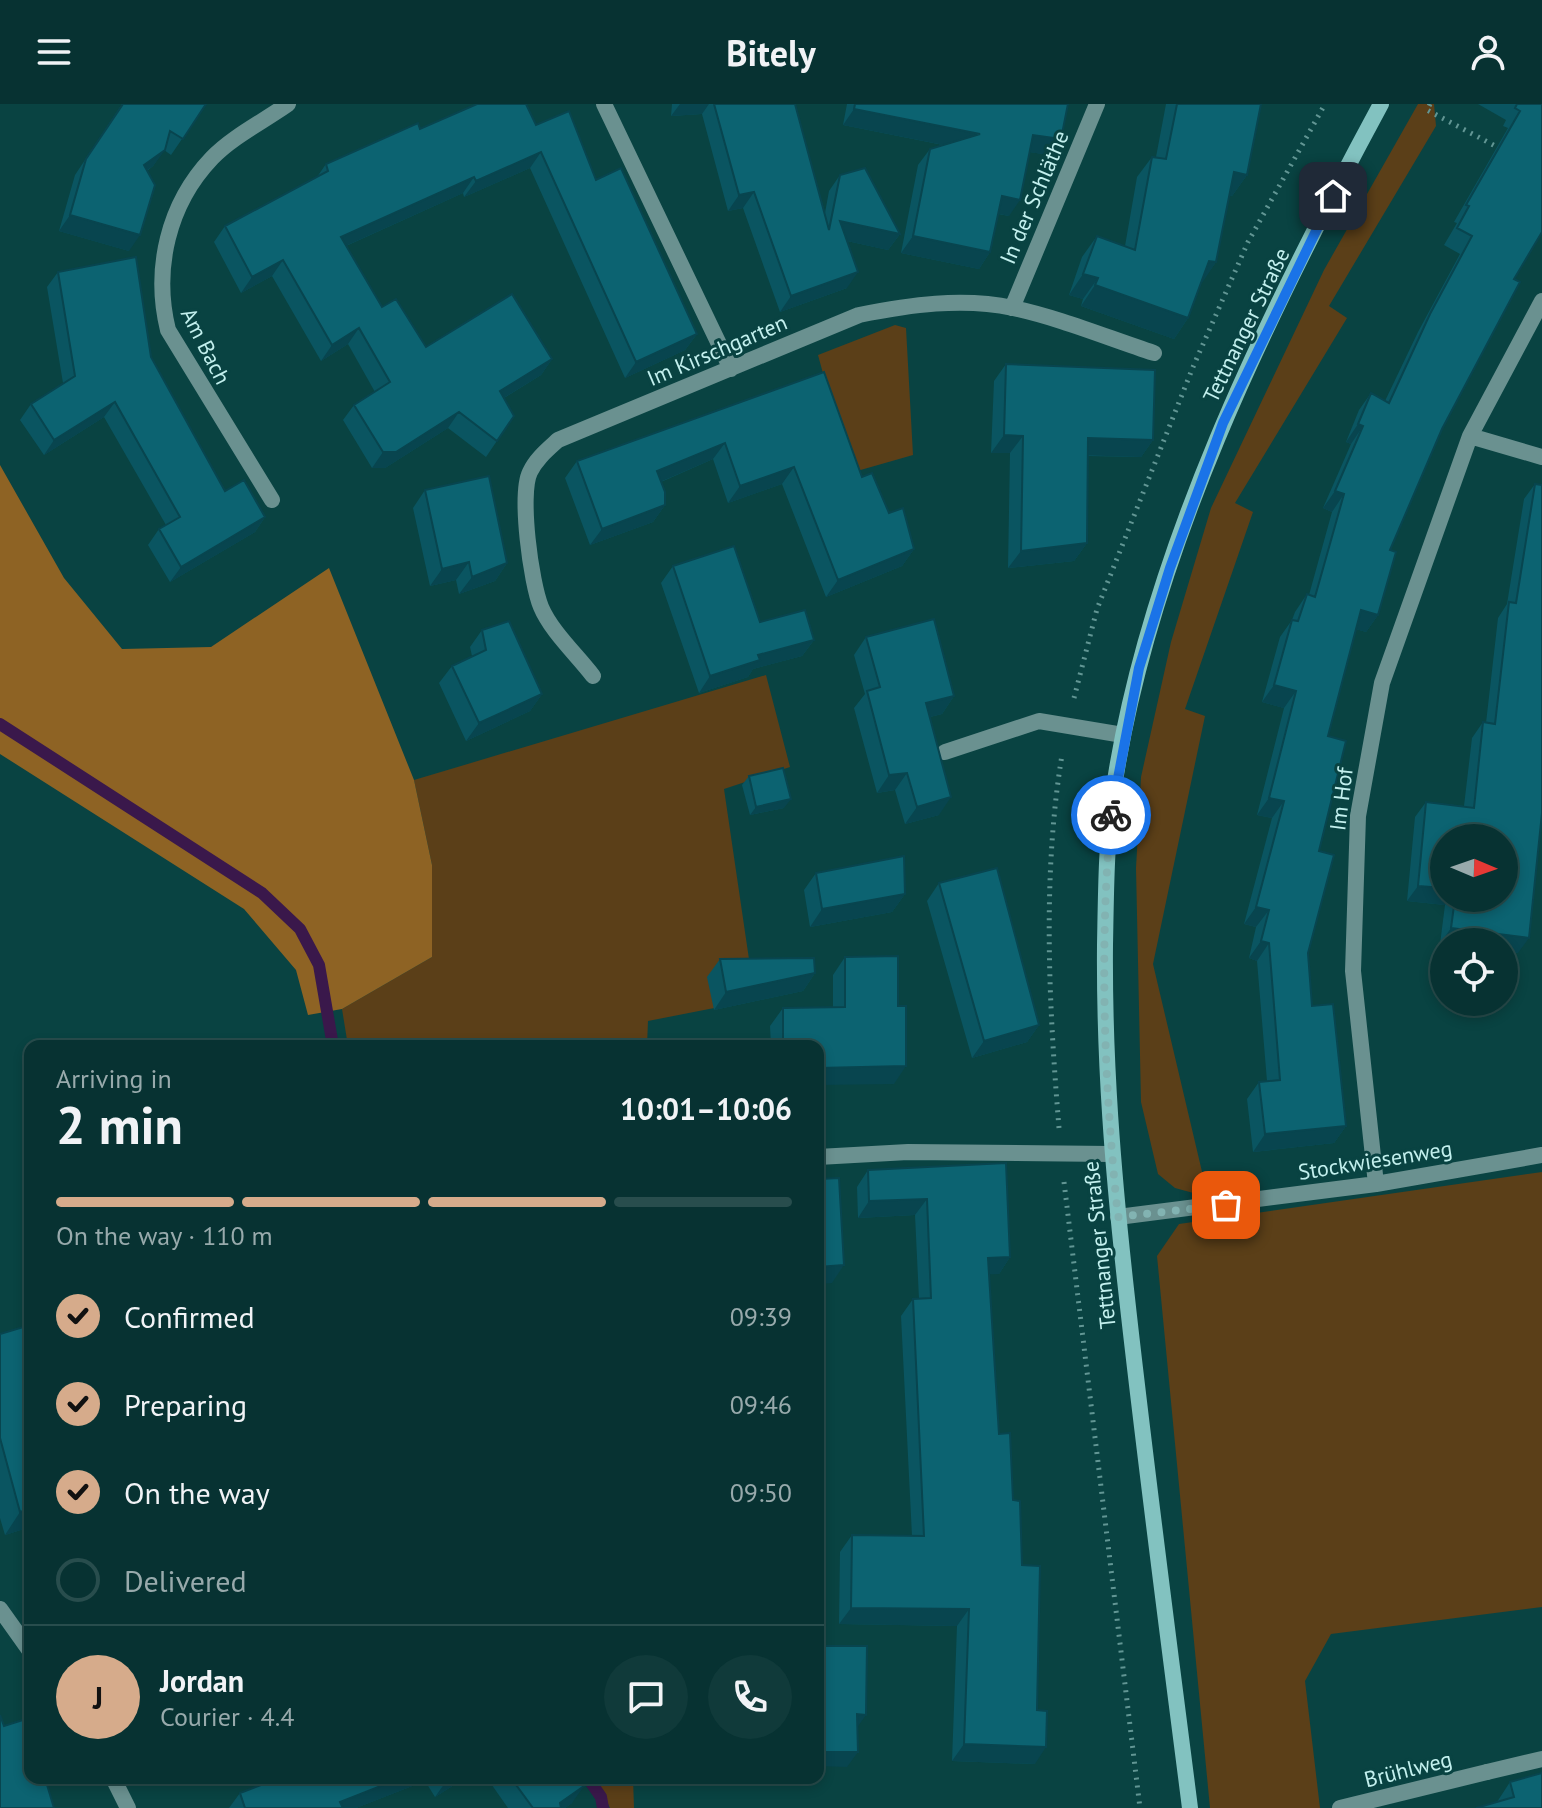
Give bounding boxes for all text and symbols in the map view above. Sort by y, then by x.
text: Bitely [726,29,816,76]
icon: menu [32,30,76,74]
icon: person [1466,30,1510,74]
street label: In der Schläthe [993,126,1075,268]
pin [1299,162,1367,230]
icon: home [1311,174,1355,218]
street label: Tettnanger Straße [1196,243,1296,407]
street label: Am Bach [175,303,237,389]
street label: Im Kirschgarten [643,308,791,392]
street label: Im Hof [1323,765,1359,832]
courier [1071,775,1151,855]
icon: bike [1089,793,1133,837]
north arrow [1430,824,1518,912]
map controls [1430,824,1518,1016]
button: locate [1430,928,1518,1016]
text: Arriving in [56,1062,172,1095]
text: 10:01–10:06 [620,1089,792,1128]
text: 2 min [56,1091,183,1158]
street label: Stockwiesenweg [1296,1134,1454,1186]
street label: Tettnanger Straße [1076,1160,1122,1330]
pin [1192,1171,1260,1239]
icon: bag [1204,1183,1248,1227]
text: On the way · 110 m [56,1219,273,1252]
icon: check [56,1294,100,1338]
text: Confirmed [124,1297,255,1336]
text: 09:39 [730,1300,792,1333]
icon: check [56,1382,100,1426]
text: Preparing [124,1385,247,1424]
text: 09:46 [730,1388,792,1421]
icon: check [56,1470,100,1514]
text: On the way [124,1473,270,1512]
text: 09:50 [730,1476,792,1509]
text: Delivered [124,1561,247,1600]
button: chat [604,1655,688,1739]
button: phone [708,1655,792,1739]
text: Jordan [160,1661,244,1700]
text: J [93,1678,103,1717]
text: Courier · 4.4 [160,1700,294,1733]
street label: Brühlweg [1361,1745,1455,1793]

